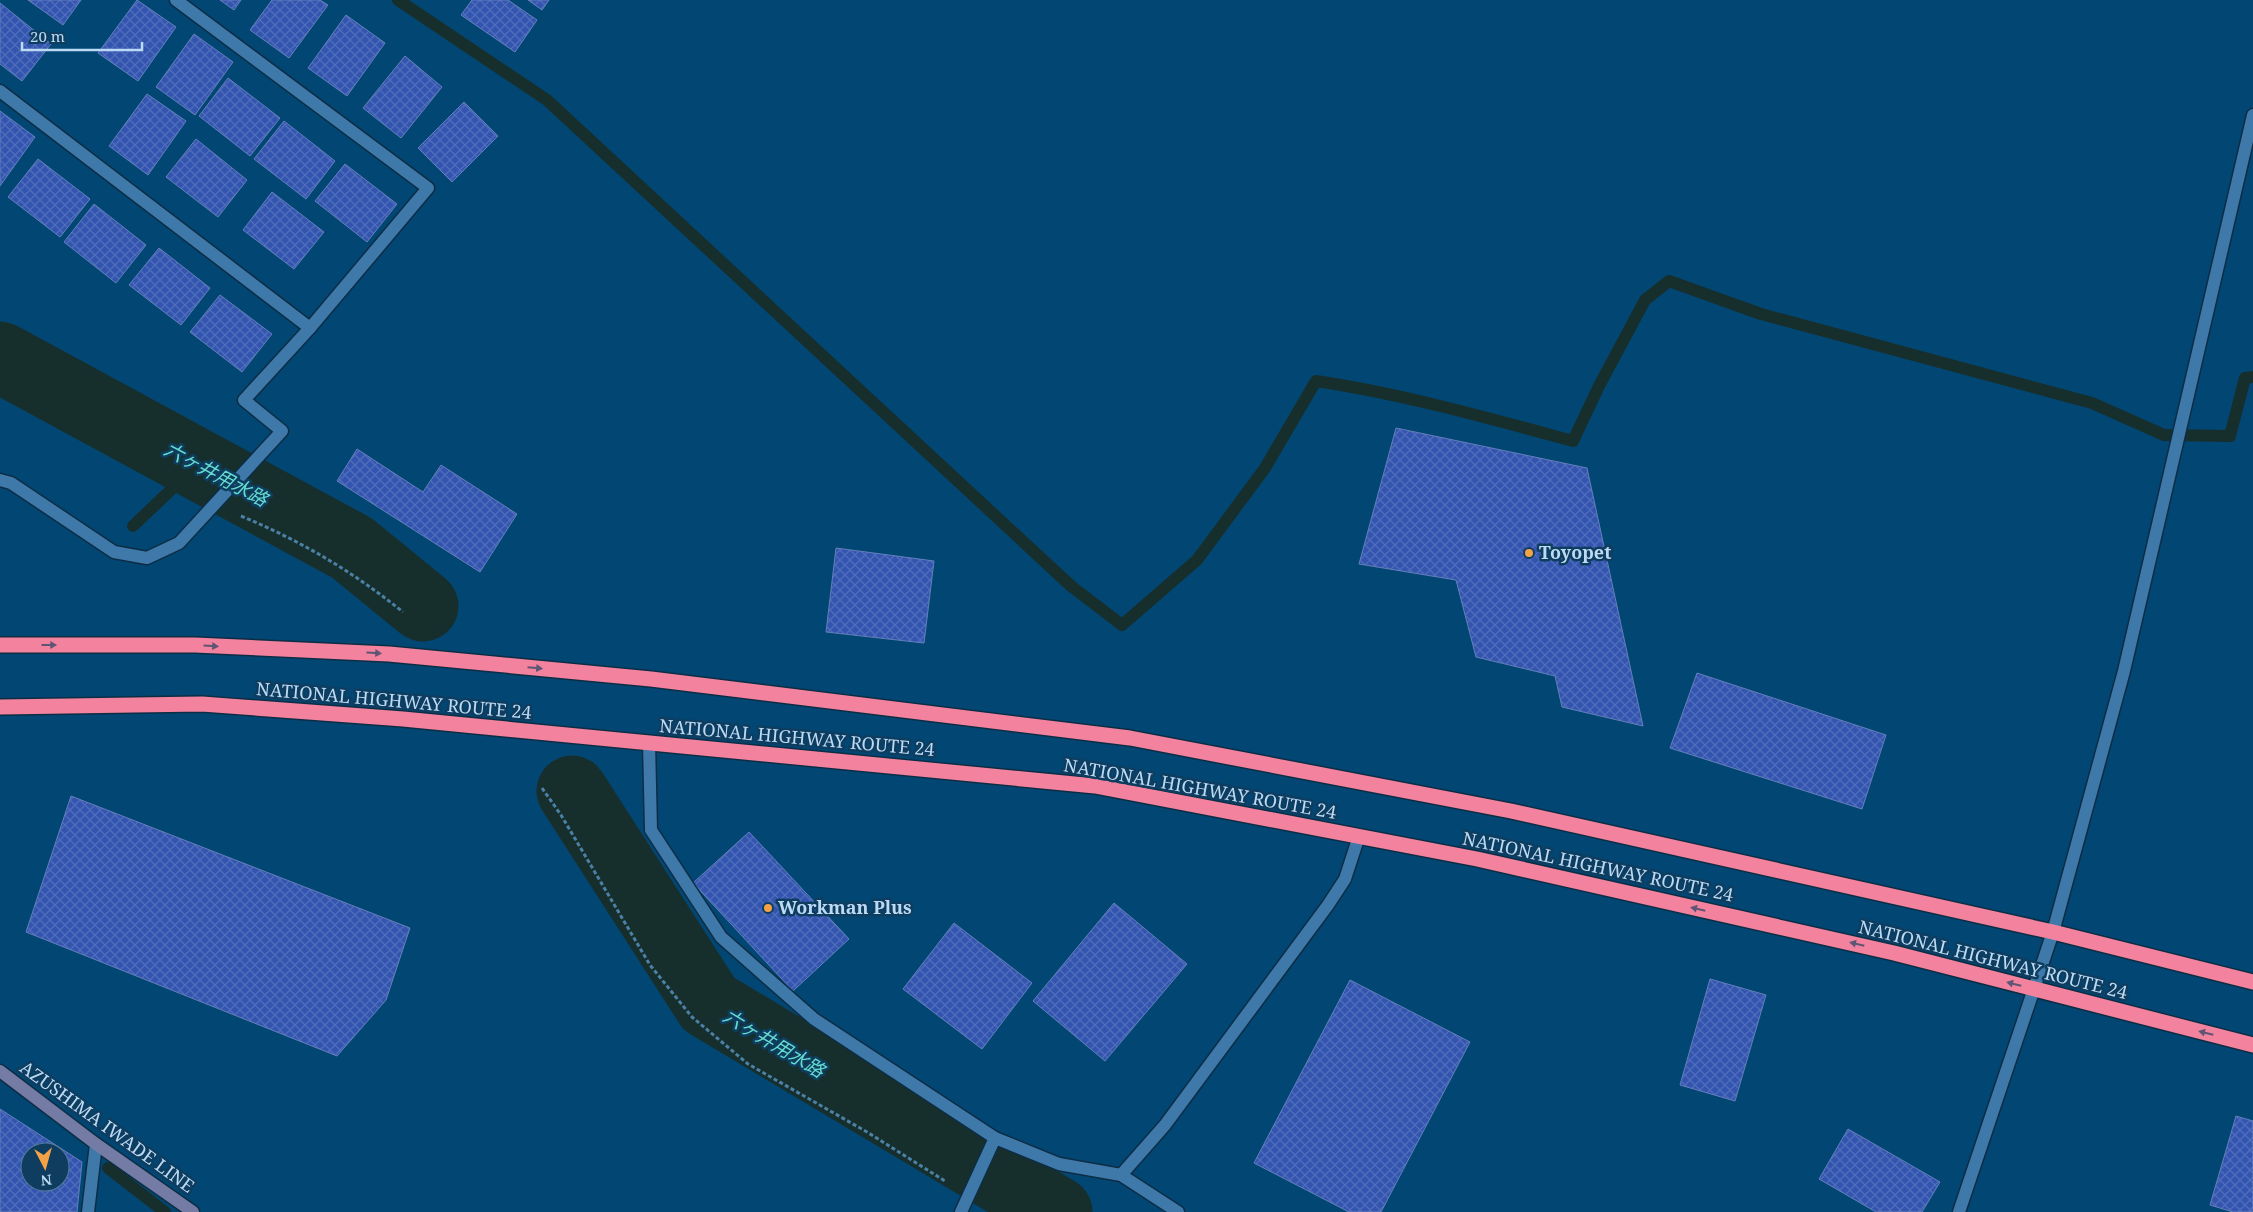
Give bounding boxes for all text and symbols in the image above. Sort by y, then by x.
scale bar [22,20,142,52]
text: 20 m [30,26,65,46]
water label: 六ヶ井用水路 [160,436,274,513]
place label: Toyopet [1539,540,1611,564]
marker: Toyopet [1523,547,1535,559]
one-way arrow [41,641,57,649]
one-way arrow [203,642,219,650]
one-way arrow [366,650,382,658]
one-way arrow [528,664,544,672]
street label: NATIONAL HIGHWAY ROUTE 24 [255,676,533,724]
street label: NATIONAL HIGHWAY ROUTE 24 [658,713,936,761]
street label: NATIONAL HIGHWAY ROUTE 24 [1062,752,1338,824]
street label: NATIONAL HIGHWAY ROUTE 24 [1461,826,1736,906]
place label: Workman Plus [778,895,912,919]
marker: Workman Plus [762,902,774,914]
one-way arrow [1691,905,1706,913]
street label: NATIONAL HIGHWAY ROUTE 24 [1856,914,2130,1004]
one-way arrow [1849,940,1864,948]
one-way arrow [2007,980,2022,988]
water label: 六ヶ井用水路 [718,1002,831,1085]
one-way arrow [2198,1029,2213,1037]
street label: AZUSHIMA IWADE LINE [16,1057,198,1197]
north arrow [20,1142,70,1192]

